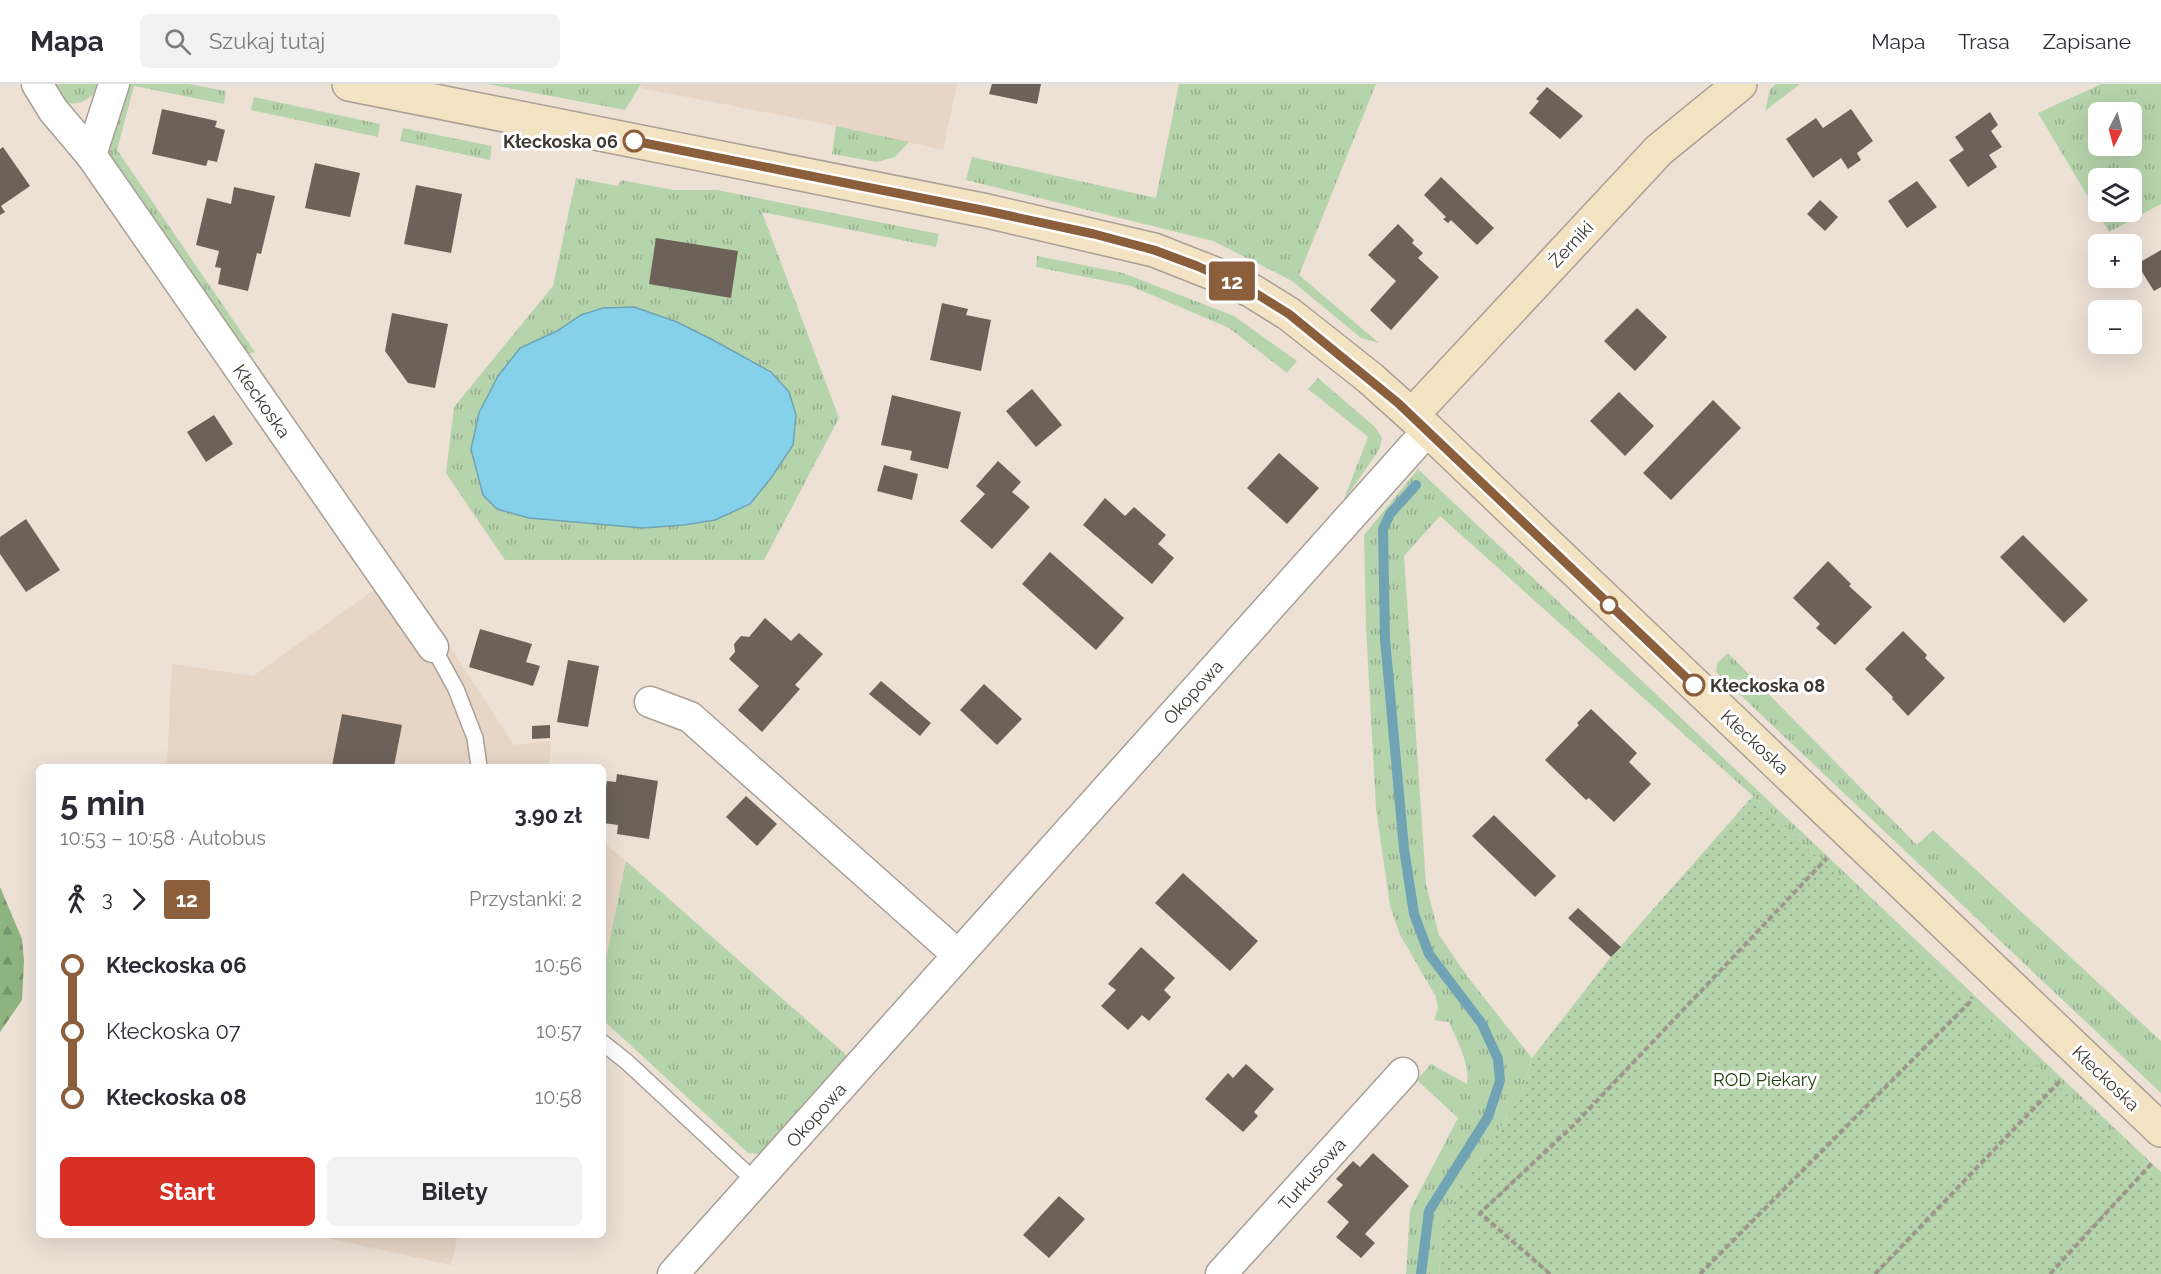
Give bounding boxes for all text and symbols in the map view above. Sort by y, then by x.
search box [140,14,560,68]
text: Mapa [30,25,104,58]
icon: search [161,25,194,58]
text: Szukaj tutaj [209,28,325,54]
text: Mapa [1871,29,1925,54]
text: Trasa [1958,29,2010,54]
text: Zapisane [2043,29,2131,54]
north arrow [2088,102,2142,156]
map controls [2088,102,2142,354]
marker: Kłeckoska 06 [623,130,645,152]
place label: Kłeckoska 06 [503,131,618,152]
button: layers [2088,168,2142,222]
street label: Żerniki [1544,216,1598,272]
button: + [2088,234,2142,288]
line badge: 12 [1205,262,1259,300]
text: 12 [1221,269,1243,294]
button: − [2088,300,2142,354]
street label: Kłeckoska [229,360,295,442]
unlabelled marker [1600,596,1618,614]
street label: Okopowa [1159,656,1227,728]
marker: Kłeckoska 08 [1683,674,1705,696]
place label: Kłeckoska 08 [1710,675,1825,696]
street label: Kłeckoska [1717,705,1793,779]
text: 5 min [60,784,145,823]
text: 3.90 zł [515,802,582,828]
text: 10:53 – 10:58 · Autobus [60,826,266,850]
icon: walk [60,883,93,916]
icon: forward [122,883,155,916]
text: 3 [102,887,113,911]
text: 12 [176,887,198,912]
text: Przystanki: 2 [469,887,582,911]
text: Kłeckoska 06 [106,952,247,978]
text: 10:56 [534,953,582,977]
text: Kłeckoska 07 [106,1018,241,1044]
text: 10:57 [536,1019,582,1043]
street label: Kłeckoska [2068,1041,2144,1115]
park label: ROD Piekary [1713,1069,1817,1090]
street label: Okopowa [782,1079,850,1151]
text: Kłeckoska 08 [106,1084,247,1110]
text: 10:58 [535,1085,582,1109]
street label: Turkusowa [1274,1134,1350,1214]
button: Start [60,1157,315,1226]
button: Bilety [327,1157,582,1226]

